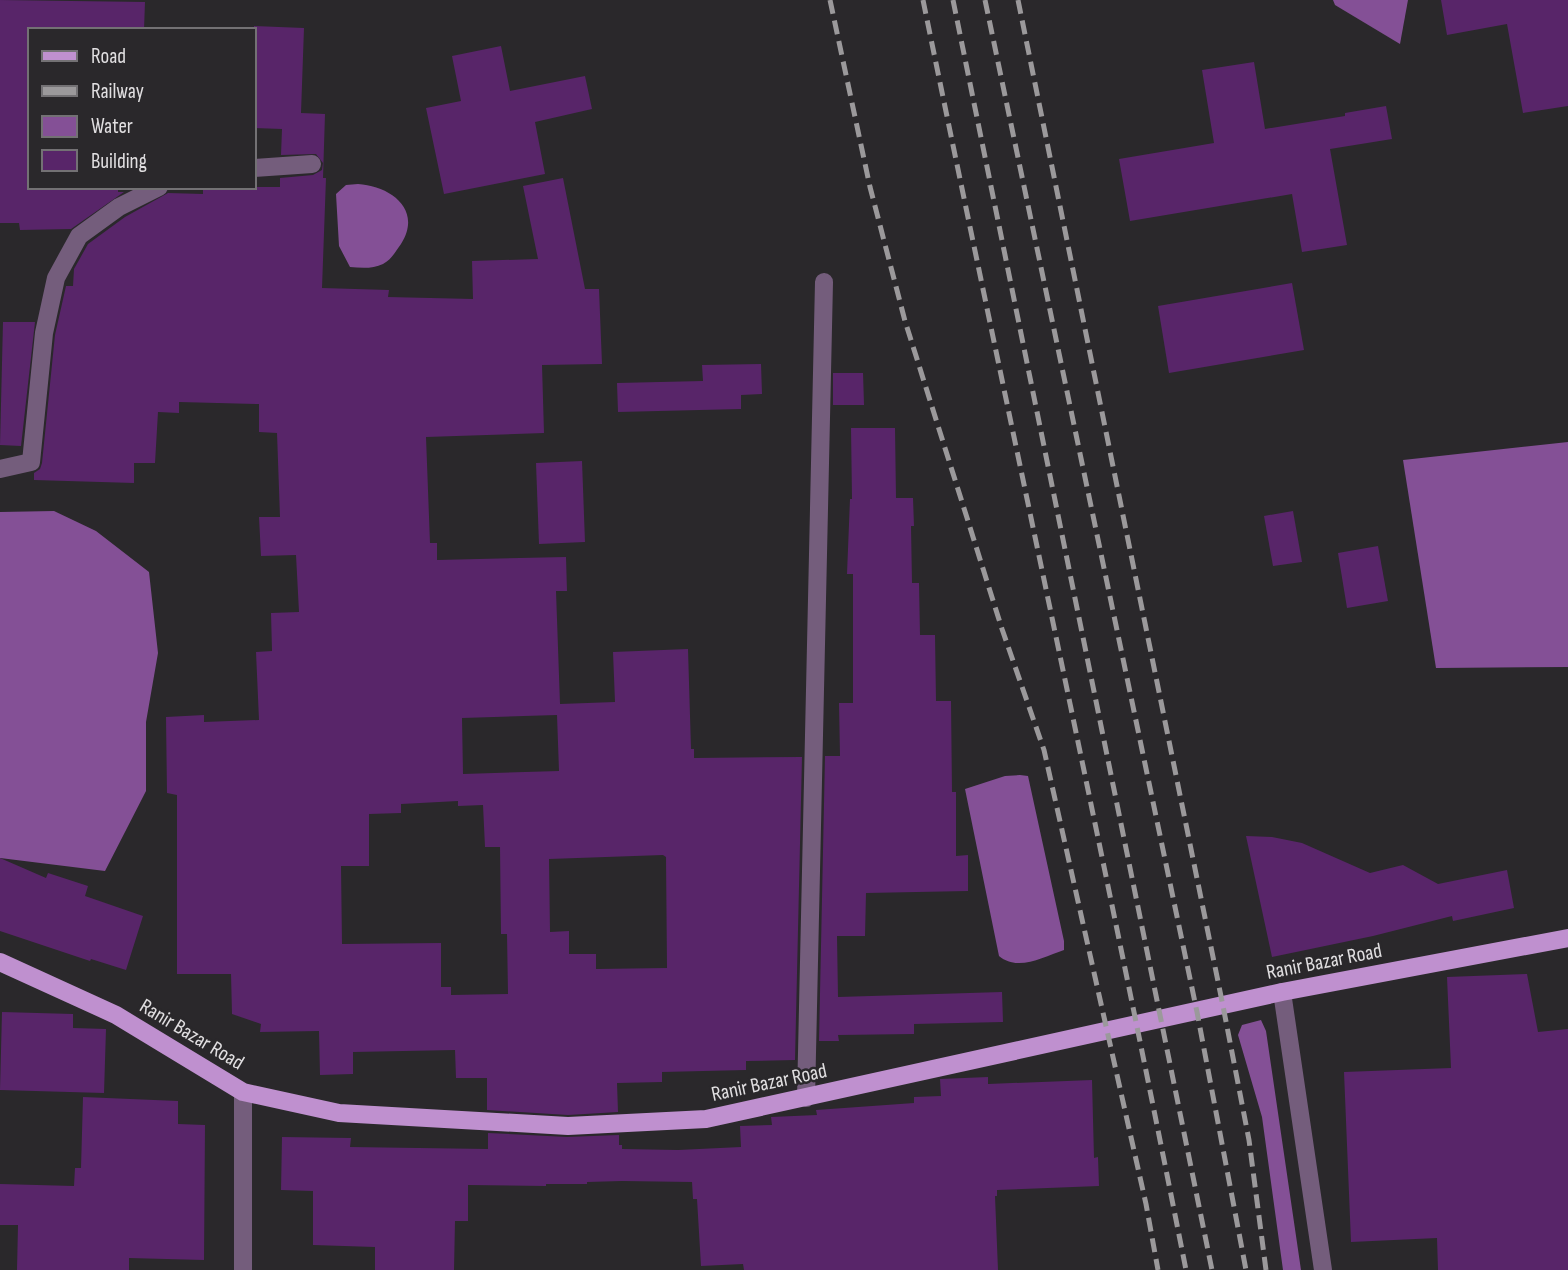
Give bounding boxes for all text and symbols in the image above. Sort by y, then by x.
legend [28,28,256,189]
text: Road [91,44,126,69]
text: Railway [91,79,144,104]
text: Water [91,114,133,139]
text: Building [91,149,147,174]
street label: Ranir Bazar Road [1264,938,1384,985]
street label: Ranir Bazar Road [135,994,248,1075]
street label: Ranir Bazar Road [709,1058,829,1107]

